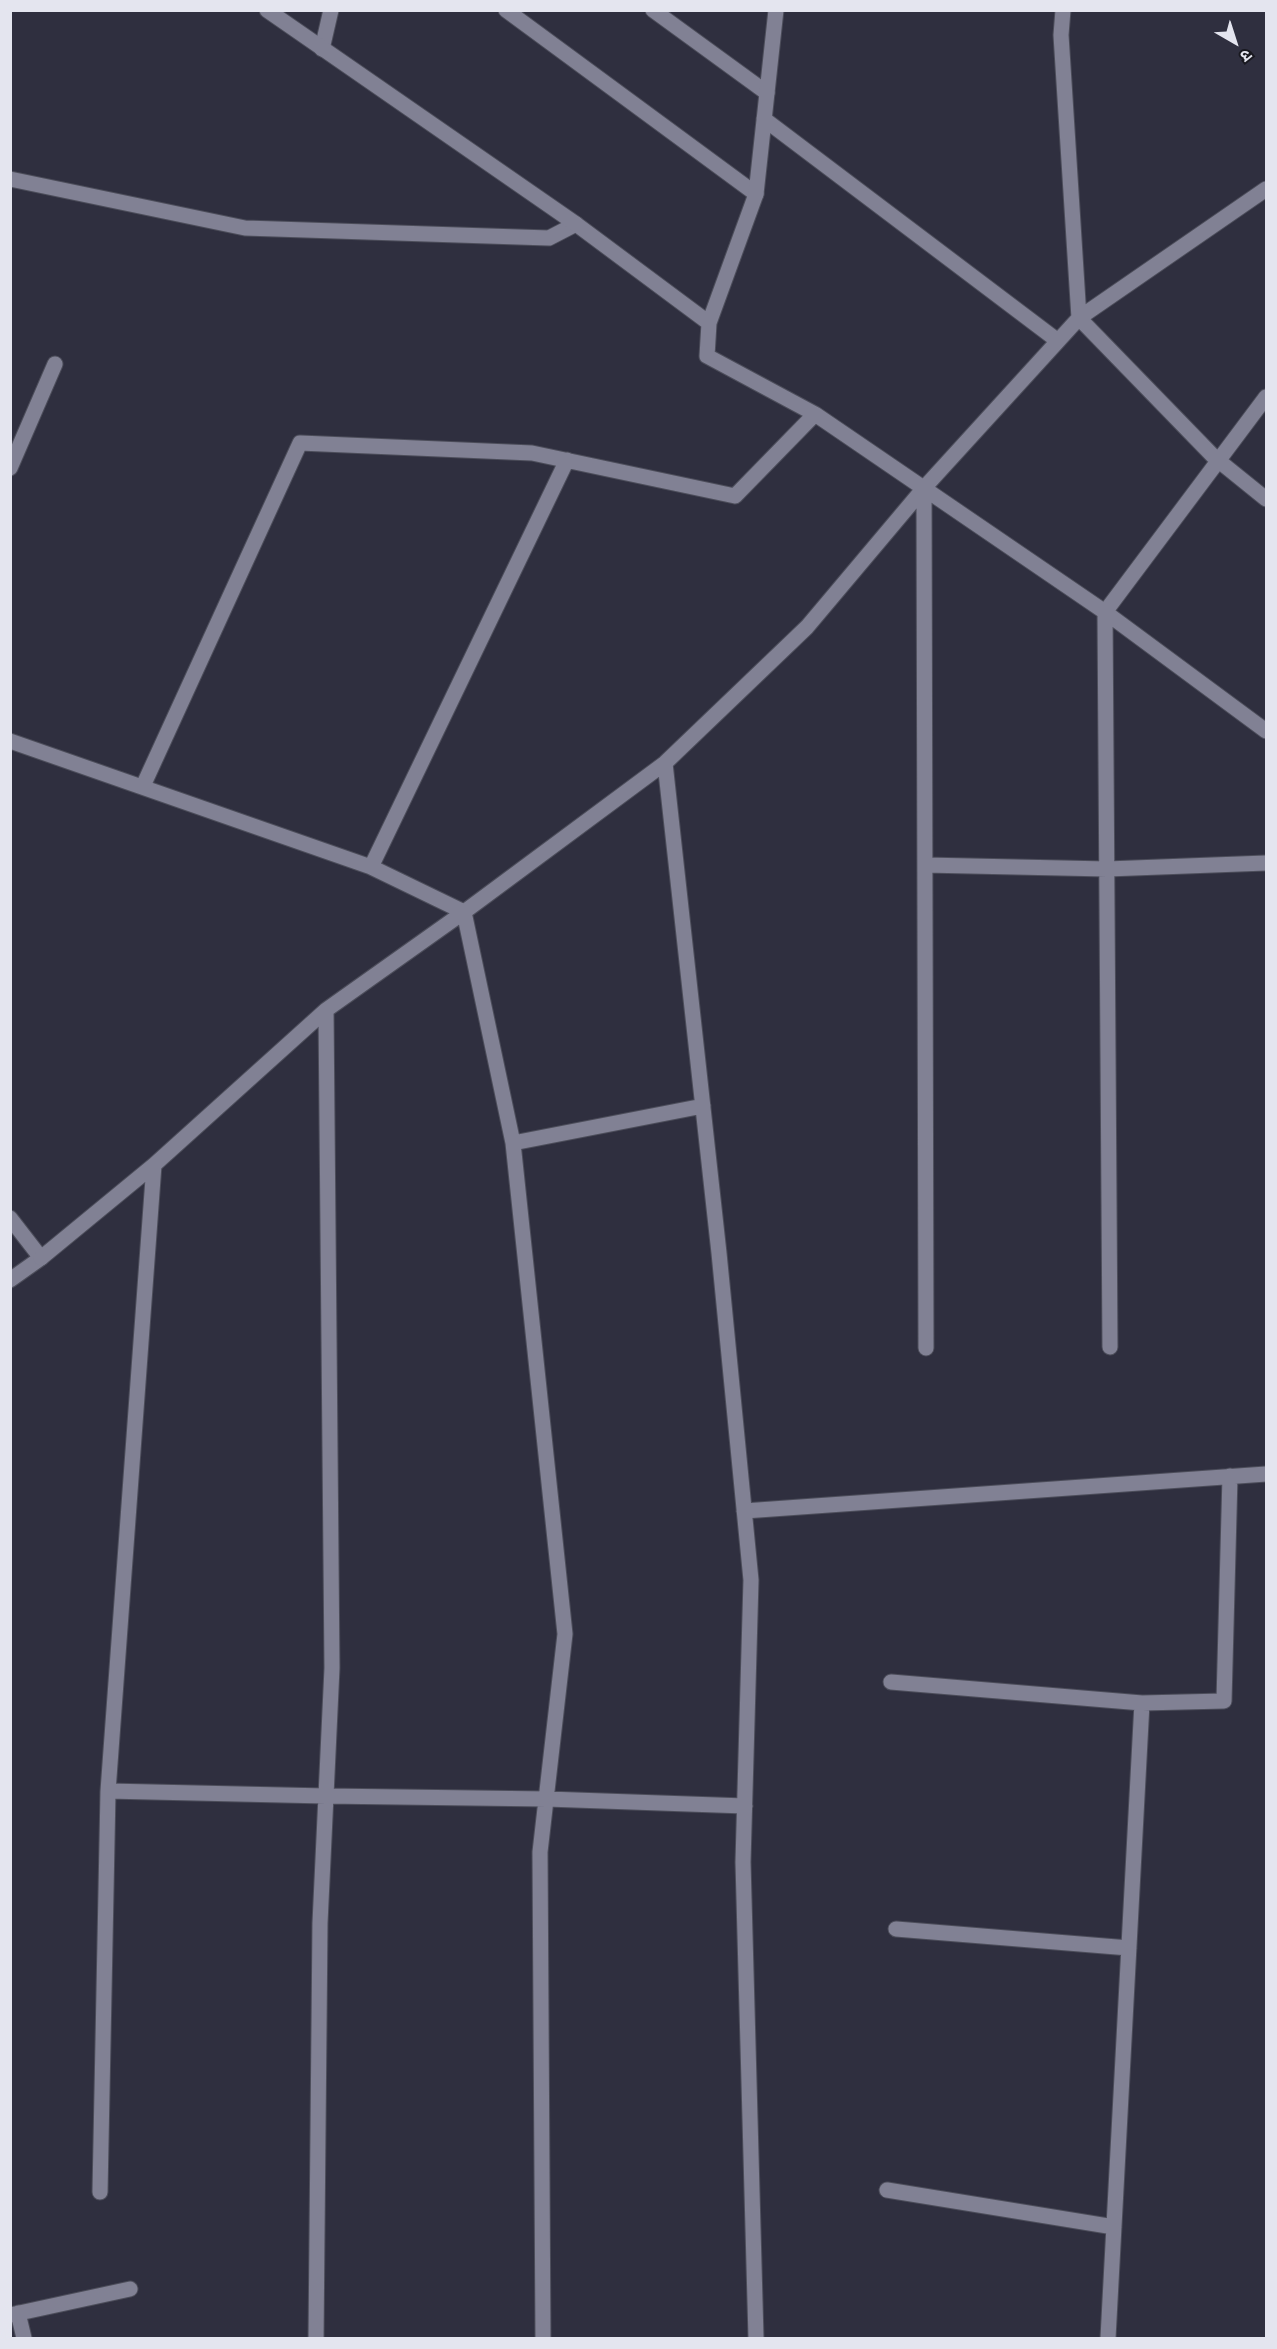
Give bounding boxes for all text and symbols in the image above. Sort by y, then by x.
north arrow [1205,12,1265,72]
text: उ [1236,45,1256,67]

